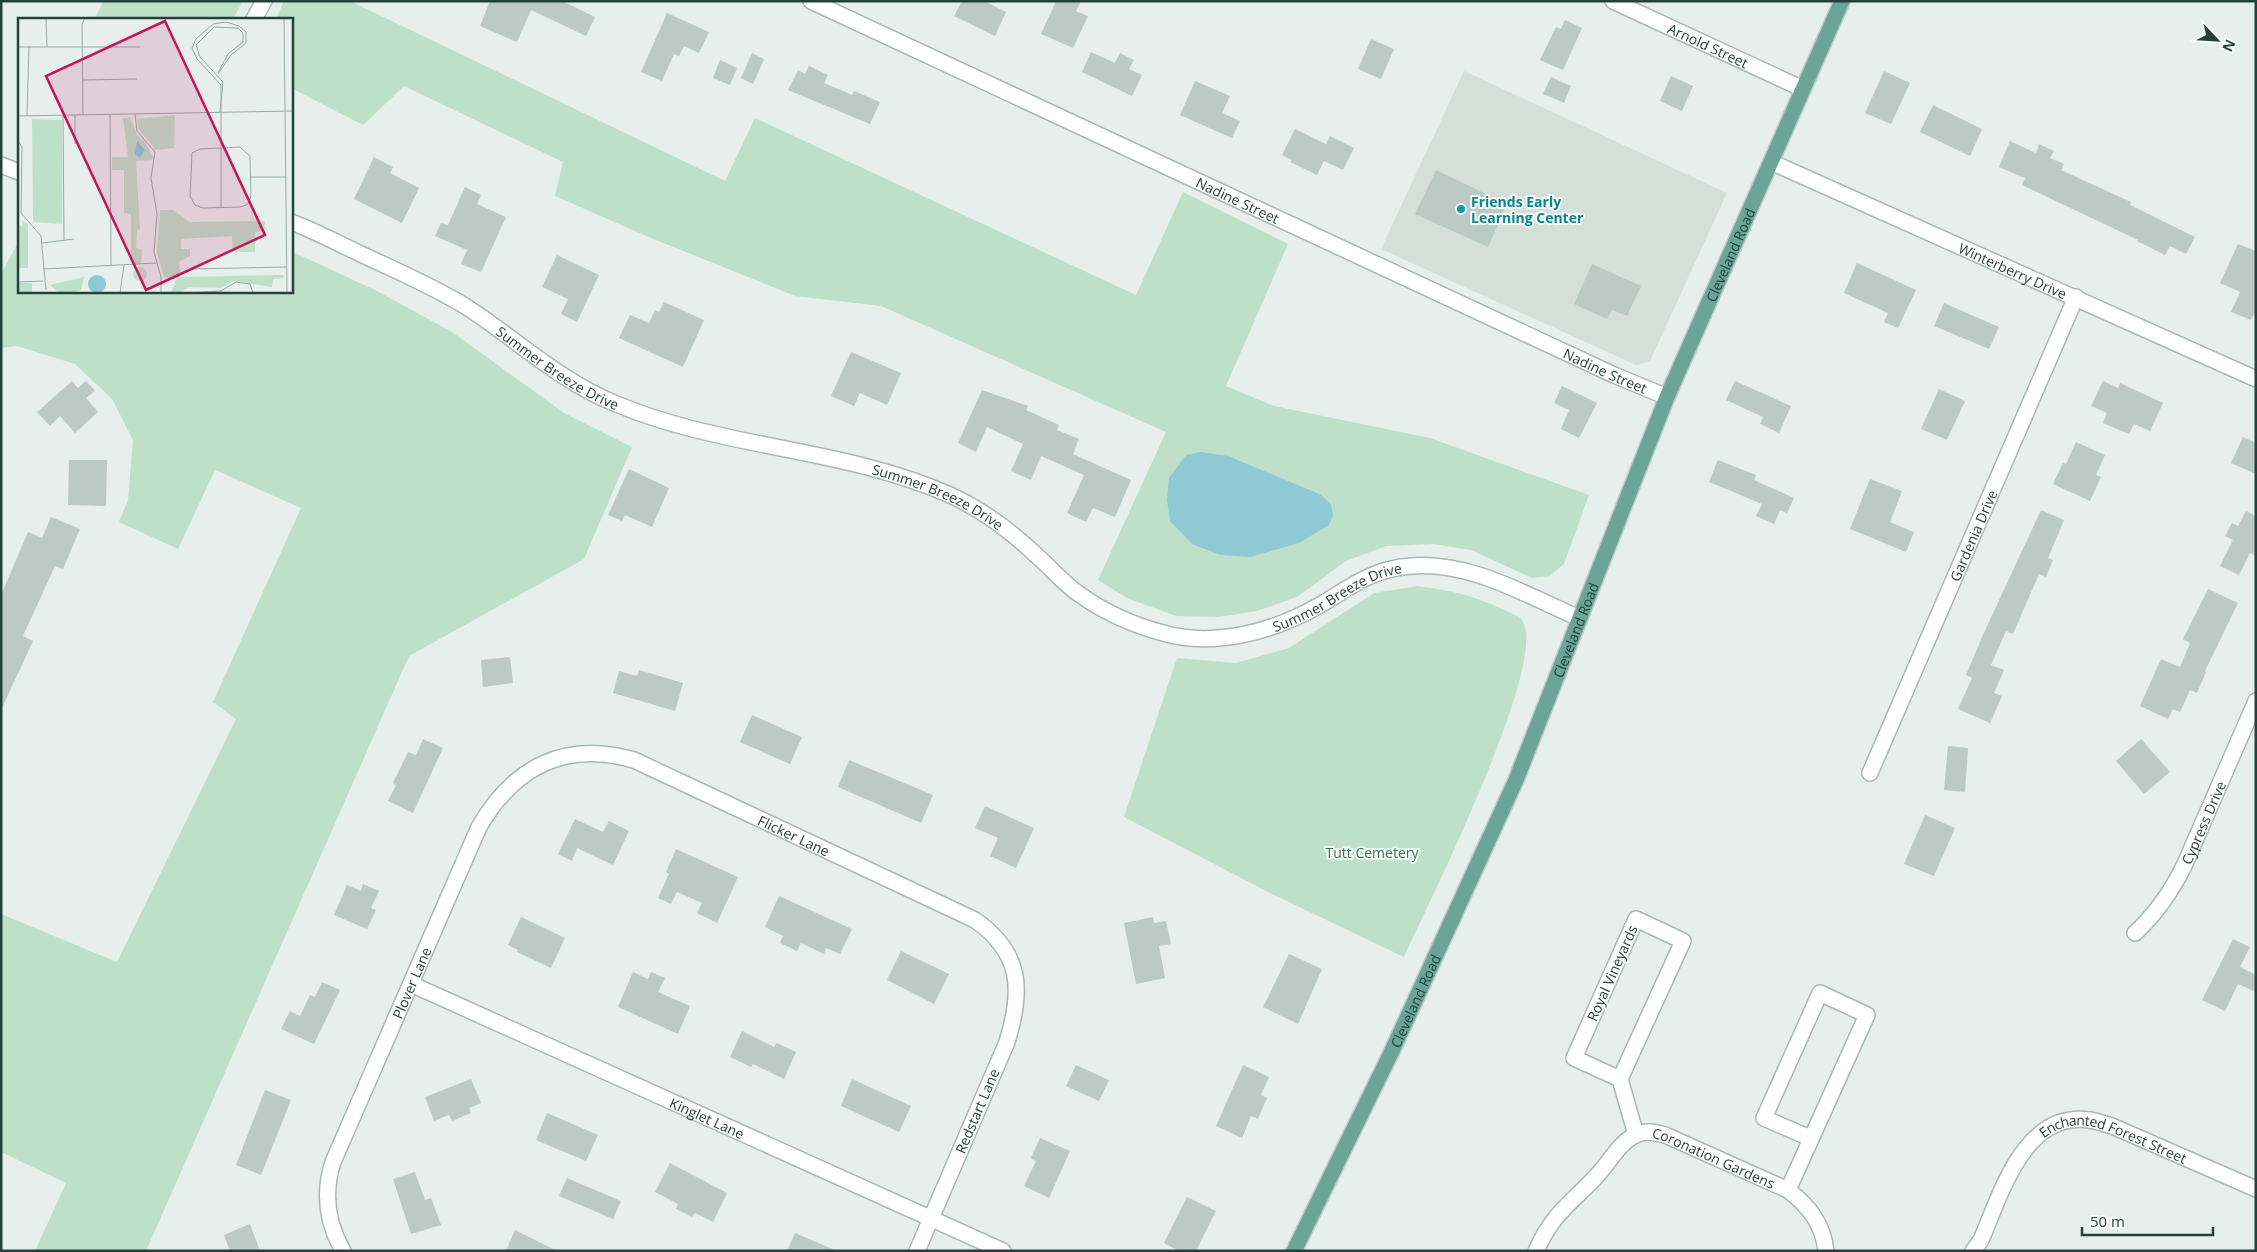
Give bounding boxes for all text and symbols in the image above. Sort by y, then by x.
north arrow [2192,15,2242,65]
inset map [18,18,292,292]
street label: Arnold Street [1665,18,1752,72]
text: N [2218,37,2240,55]
street label: Nadine Street [1193,172,1283,227]
place label: Friends Early Learning Center [1471,192,1584,227]
marker: Friends Early Learning Center [1455,203,1467,215]
street label: Cleveland Road [1701,205,1759,305]
street label: Winterberry Drive [1956,238,2070,303]
street label: Summer Breeze Drive [493,321,622,414]
street label: Nadine Street [1560,343,1650,397]
street label: Summer Breeze Drive [870,459,1008,534]
street label: Gardenia Drive [1945,486,2001,584]
street label: Summer Breeze Drive [1270,558,1403,635]
street label: Cleveland Road [1548,580,1602,680]
street label: Cypress Drive [2176,778,2230,867]
street label: Flicker Lane [755,810,833,860]
park label: Tutt Cemetery [1325,843,1419,862]
street label: Royal Vineyards [1582,922,1642,1024]
street label: Plover Lane [387,944,435,1021]
street label: Cleveland Road [1385,951,1445,1050]
street label: Redstart Lane [951,1066,1003,1156]
street label: Kinglet Lane [667,1093,748,1143]
street label: Enchanted Forest Street [2035,1110,2190,1167]
street label: Coronation Gardens [1651,1123,1778,1193]
scale bar [2082,1204,2213,1236]
text: 50 m [2090,1211,2125,1231]

